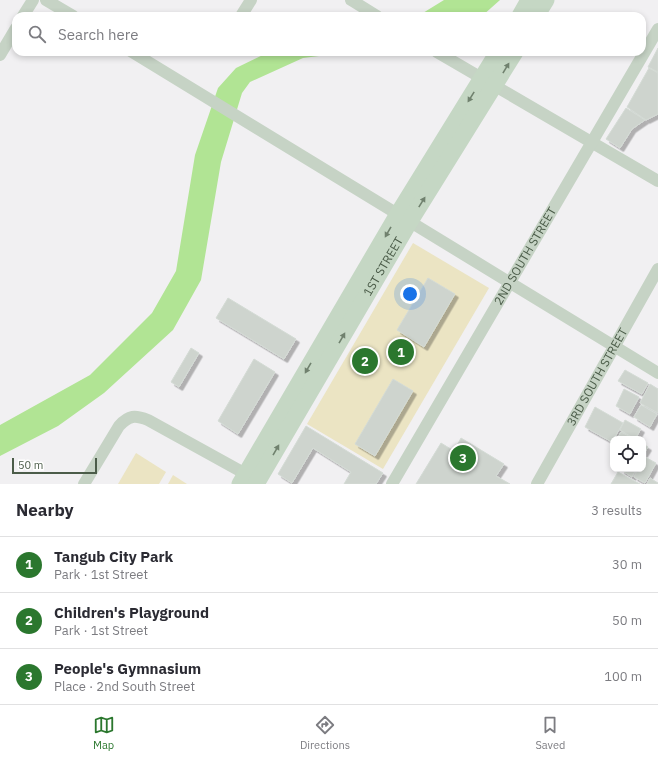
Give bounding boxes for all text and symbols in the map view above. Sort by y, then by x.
search box [12,12,646,56]
icon: search [26,23,48,45]
text: Search here [58,25,138,44]
one-way arrow [502,62,509,74]
one-way arrow [467,92,475,102]
one-way arrow [418,197,426,207]
street label: 2ND SOUTH STREET [490,204,559,307]
one-way arrow [384,226,391,238]
street label: 1ST STREET [360,234,406,299]
your location [400,284,420,304]
street label: 3RD SOUTH STREET [563,325,630,428]
one-way arrow [338,332,345,344]
pin: 1 [388,337,414,367]
pin: 2 [352,346,378,376]
one-way arrow [304,362,311,374]
map controls [610,436,646,472]
button: locate [610,436,646,472]
pin: 3 [450,443,476,473]
one-way arrow [273,444,280,456]
scale bar [12,456,97,475]
text: 50 m [18,458,43,472]
text: Nearby [16,499,74,521]
text: 3 results [591,502,642,519]
text: Tangub City Park [54,547,173,566]
text: 1 [25,556,33,573]
text: 30 m [612,556,642,573]
text: Park · 1st Street [54,566,148,583]
text: Children's Playground [54,603,209,622]
text: 2 [25,612,33,629]
text: 50 m [612,612,642,629]
text: Park · 1st Street [54,622,148,639]
text: People's Gymnasium [54,659,201,678]
text: 3 [25,668,33,685]
text: 100 m [604,668,642,685]
text: Place · 2nd South Street [54,678,195,695]
tab: Map [93,714,115,752]
tab: Directions [300,714,350,752]
tab: Saved [535,714,565,752]

